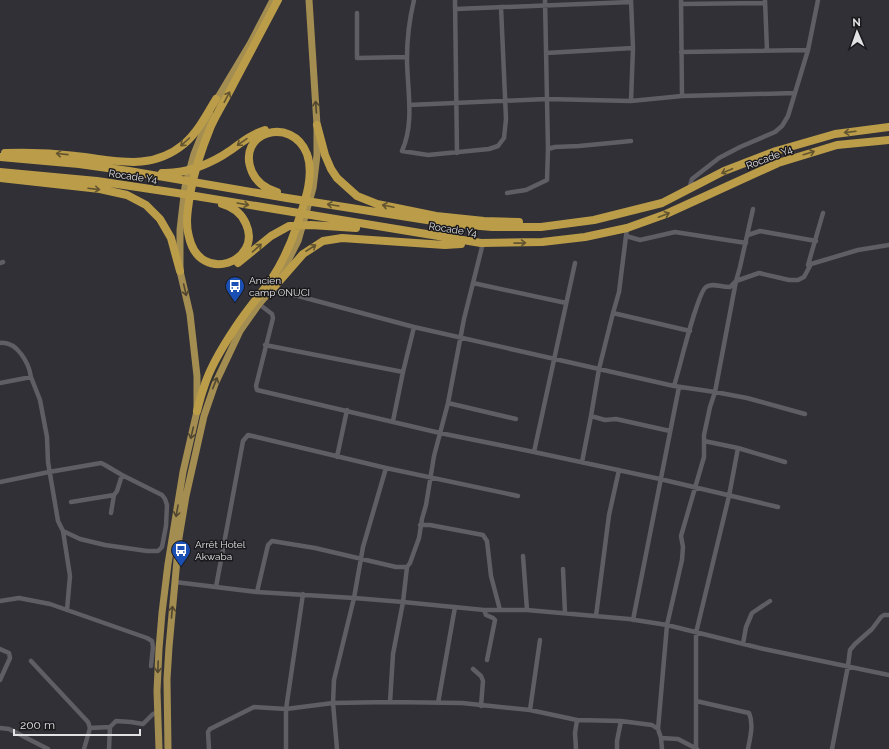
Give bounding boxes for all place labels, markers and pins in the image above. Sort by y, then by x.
bus stop icon: Ancien camp ONUCI [224,275,246,303]
place label: Ancien camp ONUCI [249,275,310,298]
bus stop icon: Arrêt Hotel Akwaba [170,539,192,567]
place label: Arrêt Hotel Akwaba [195,539,246,562]

